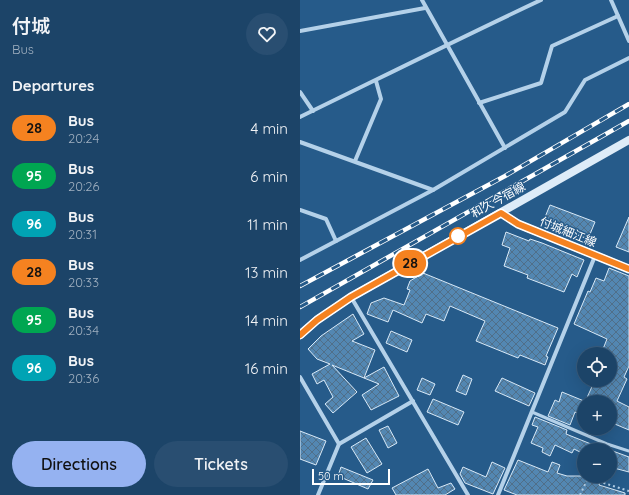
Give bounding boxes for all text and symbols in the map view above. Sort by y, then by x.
button: heart [246,13,288,55]
text: 付城 [12,14,50,38]
text: Bus [12,41,34,57]
text: Departures [12,76,94,95]
text: Bus [68,111,94,130]
text: 28 [26,119,42,137]
text: 4 min [250,119,288,138]
text: 20:24 [68,130,99,146]
text: Bus [68,159,94,178]
text: 95 [26,167,42,185]
text: 6 min [250,167,288,186]
text: 20:26 [68,178,100,194]
street label: 和久今宿線 [468,178,528,221]
text: Bus [68,207,94,226]
street label: 付城細江線 [538,213,599,250]
text: 96 [26,215,42,233]
text: 11 min [247,215,288,234]
text: 20:31 [68,226,97,242]
unlabelled marker [449,227,467,245]
line badge: 28 [392,250,428,276]
text: 28 [402,254,418,272]
text: Bus [68,255,94,274]
text: 28 [26,263,42,281]
text: 13 min [245,263,288,282]
text: 20:33 [68,274,99,290]
text: Bus [68,303,94,322]
text: 95 [26,311,42,329]
text: 14 min [245,311,288,330]
text: 20:34 [68,322,99,338]
map controls [577,347,617,483]
button: locate [577,347,617,387]
text: Bus [68,351,94,370]
text: 96 [26,359,42,377]
text: 16 min [245,359,288,378]
text: 20:36 [68,370,99,386]
button: + [577,395,617,435]
button: Directions [12,441,146,487]
button: Tickets [154,441,288,487]
button: − [577,443,617,483]
scale bar [312,467,390,486]
text: 50 m [318,469,344,483]

